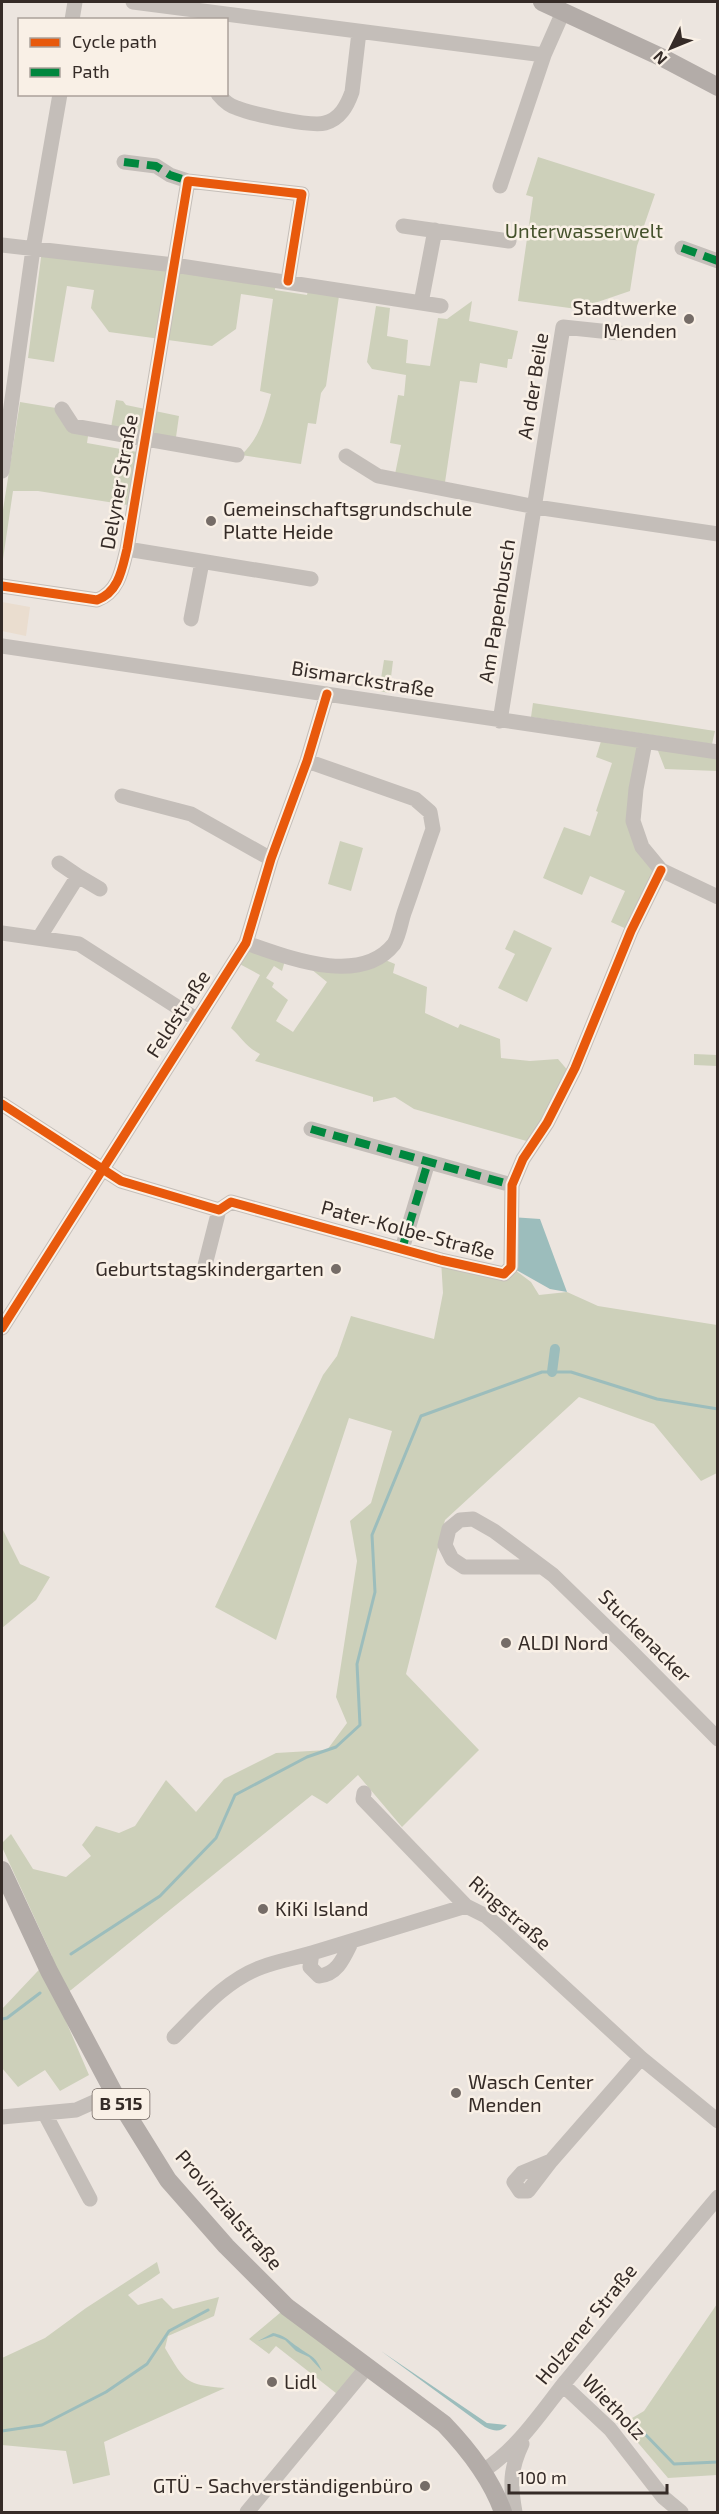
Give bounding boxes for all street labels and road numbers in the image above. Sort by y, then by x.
street label: An der Beile [512,331,552,441]
street label: Delyner Straße [94,413,142,551]
street label: Am Papenbusch [473,537,519,685]
street label: Bismarckstraße [290,655,437,701]
street label: Feldstraße [140,965,214,1062]
street label: Pater-Kolbe-Straße [319,1194,498,1264]
street label: Stuckenacker [594,1584,697,1687]
street label: Ringstraße [465,1870,557,1954]
road number: B 515 [92,2089,150,2119]
street label: Provinzialstraße [171,2144,288,2274]
street label: Holzener Straße [529,2258,641,2388]
street label: Wietholz [578,2369,652,2444]

